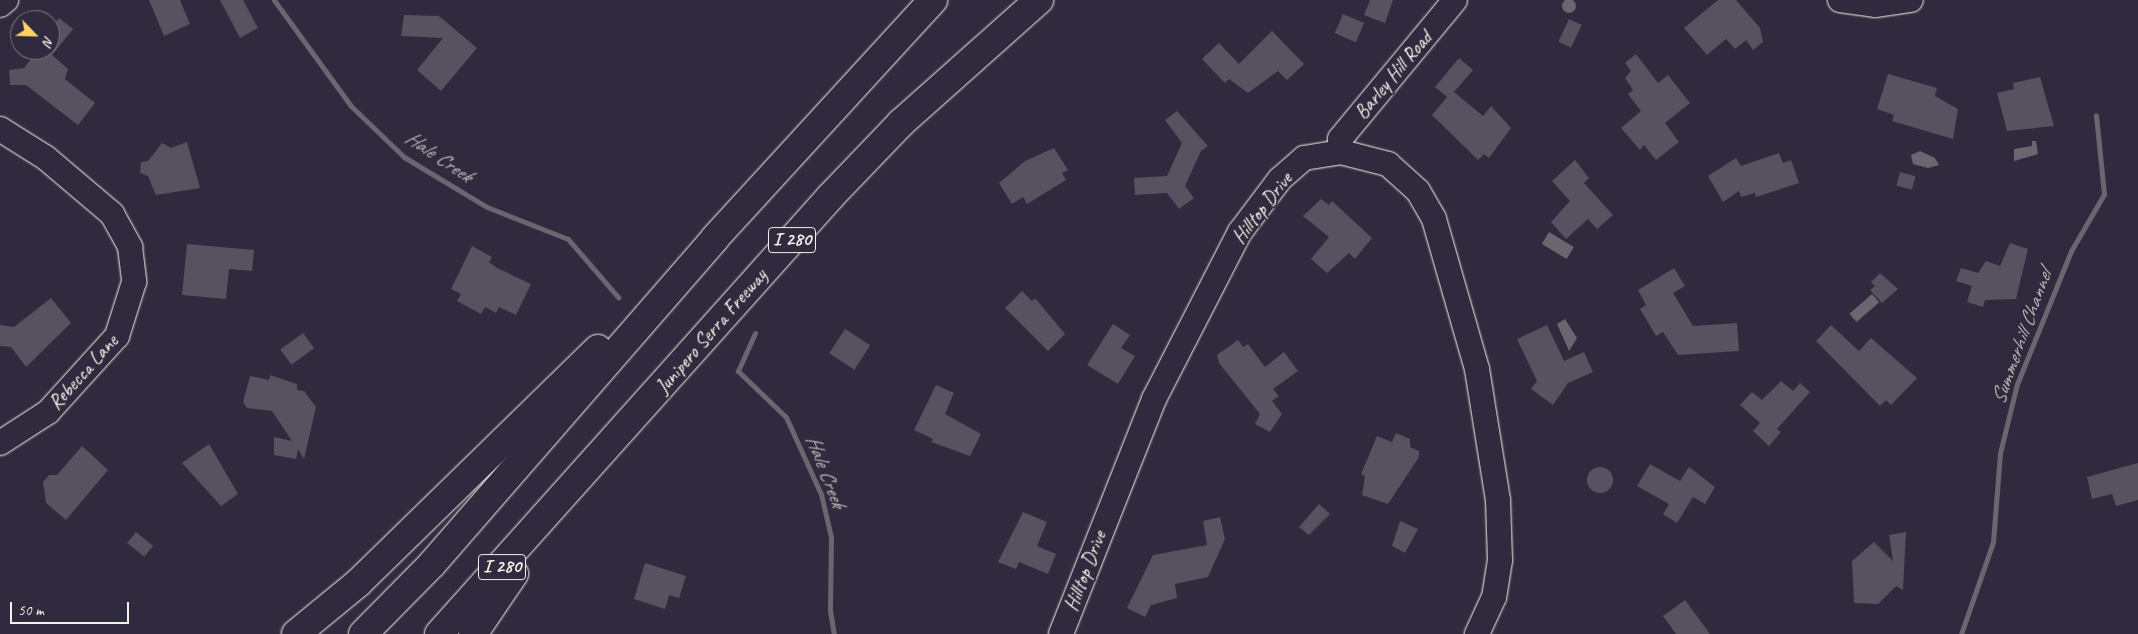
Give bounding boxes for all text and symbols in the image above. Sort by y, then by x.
north arrow [10,10,60,60]
street label: Barley Hill Road [1349,26,1437,124]
text: N [39,33,58,48]
water label: Hale Creek [401,125,477,187]
street label: Hilltop Drive [1227,168,1297,248]
road number: I 280 [767,224,817,256]
street label: Junipero Serra Freeway [651,264,771,398]
water label: Summerhill Channel [1985,267,2057,407]
street label: Rebecca Lane [43,330,123,414]
water label: Hale Creek [801,431,851,511]
street label: Hilltop Drive [1059,528,1111,614]
road number: I 280 [477,550,527,584]
scale bar [12,592,131,624]
text: 50 m [18,601,44,620]

